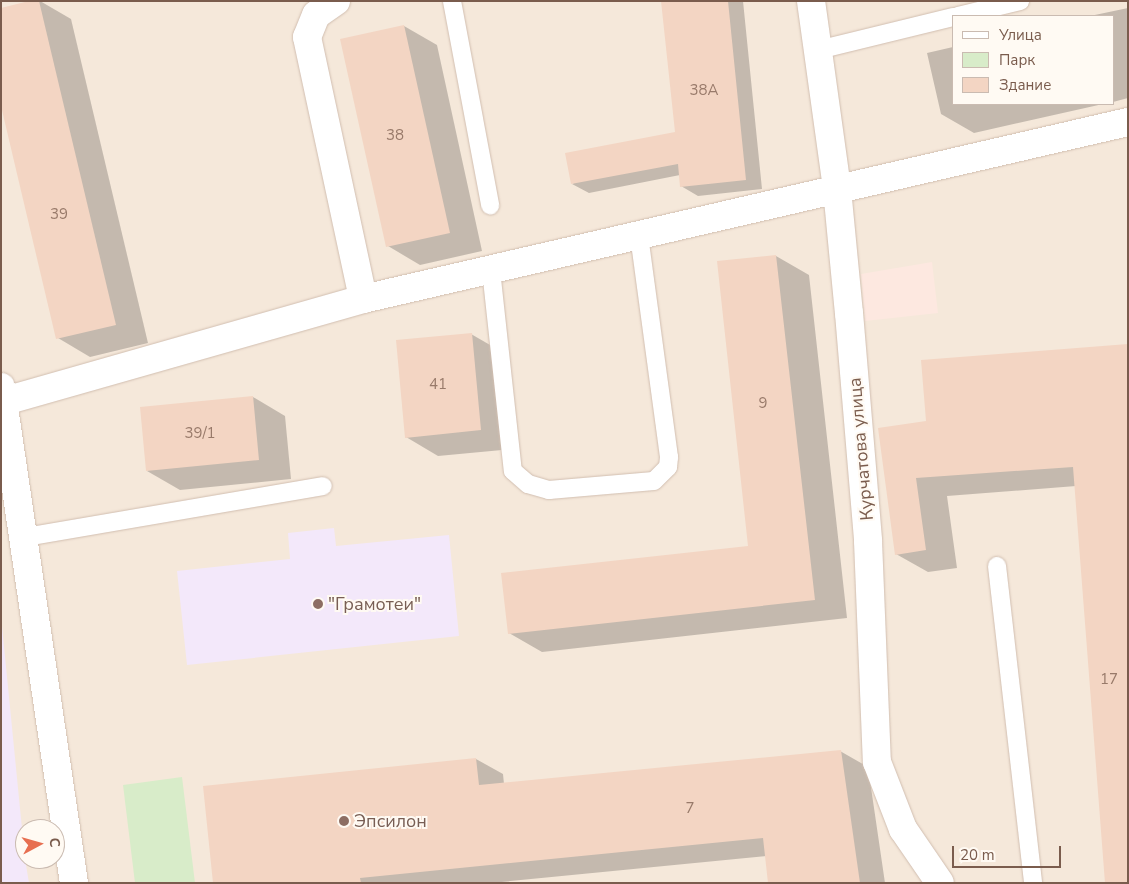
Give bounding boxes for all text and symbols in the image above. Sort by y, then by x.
legend [952,15,1114,105]
text: Улица [999,25,1042,45]
text: Парк [999,50,1035,70]
text: Здание [999,75,1051,95]
house number: 38A [690,82,718,100]
house number: 38 [386,127,404,145]
house number: 39 [50,206,68,224]
house number: 41 [429,376,447,394]
street label: Курчатова улица [844,377,878,521]
house number: 9 [759,395,767,413]
house number: 39/1 [184,425,216,443]
place label: "Грамотеи" [328,593,421,615]
marker: "Грамотеи" [312,598,324,610]
house number: 17 [1100,671,1118,689]
house number: 7 [686,800,694,818]
place label: Эпсилон [354,810,427,832]
marker: Эпсилон [338,815,350,827]
north arrow [15,819,65,869]
scale bar [954,836,1063,868]
text: С [44,837,64,848]
text: 20 m [960,845,995,865]

